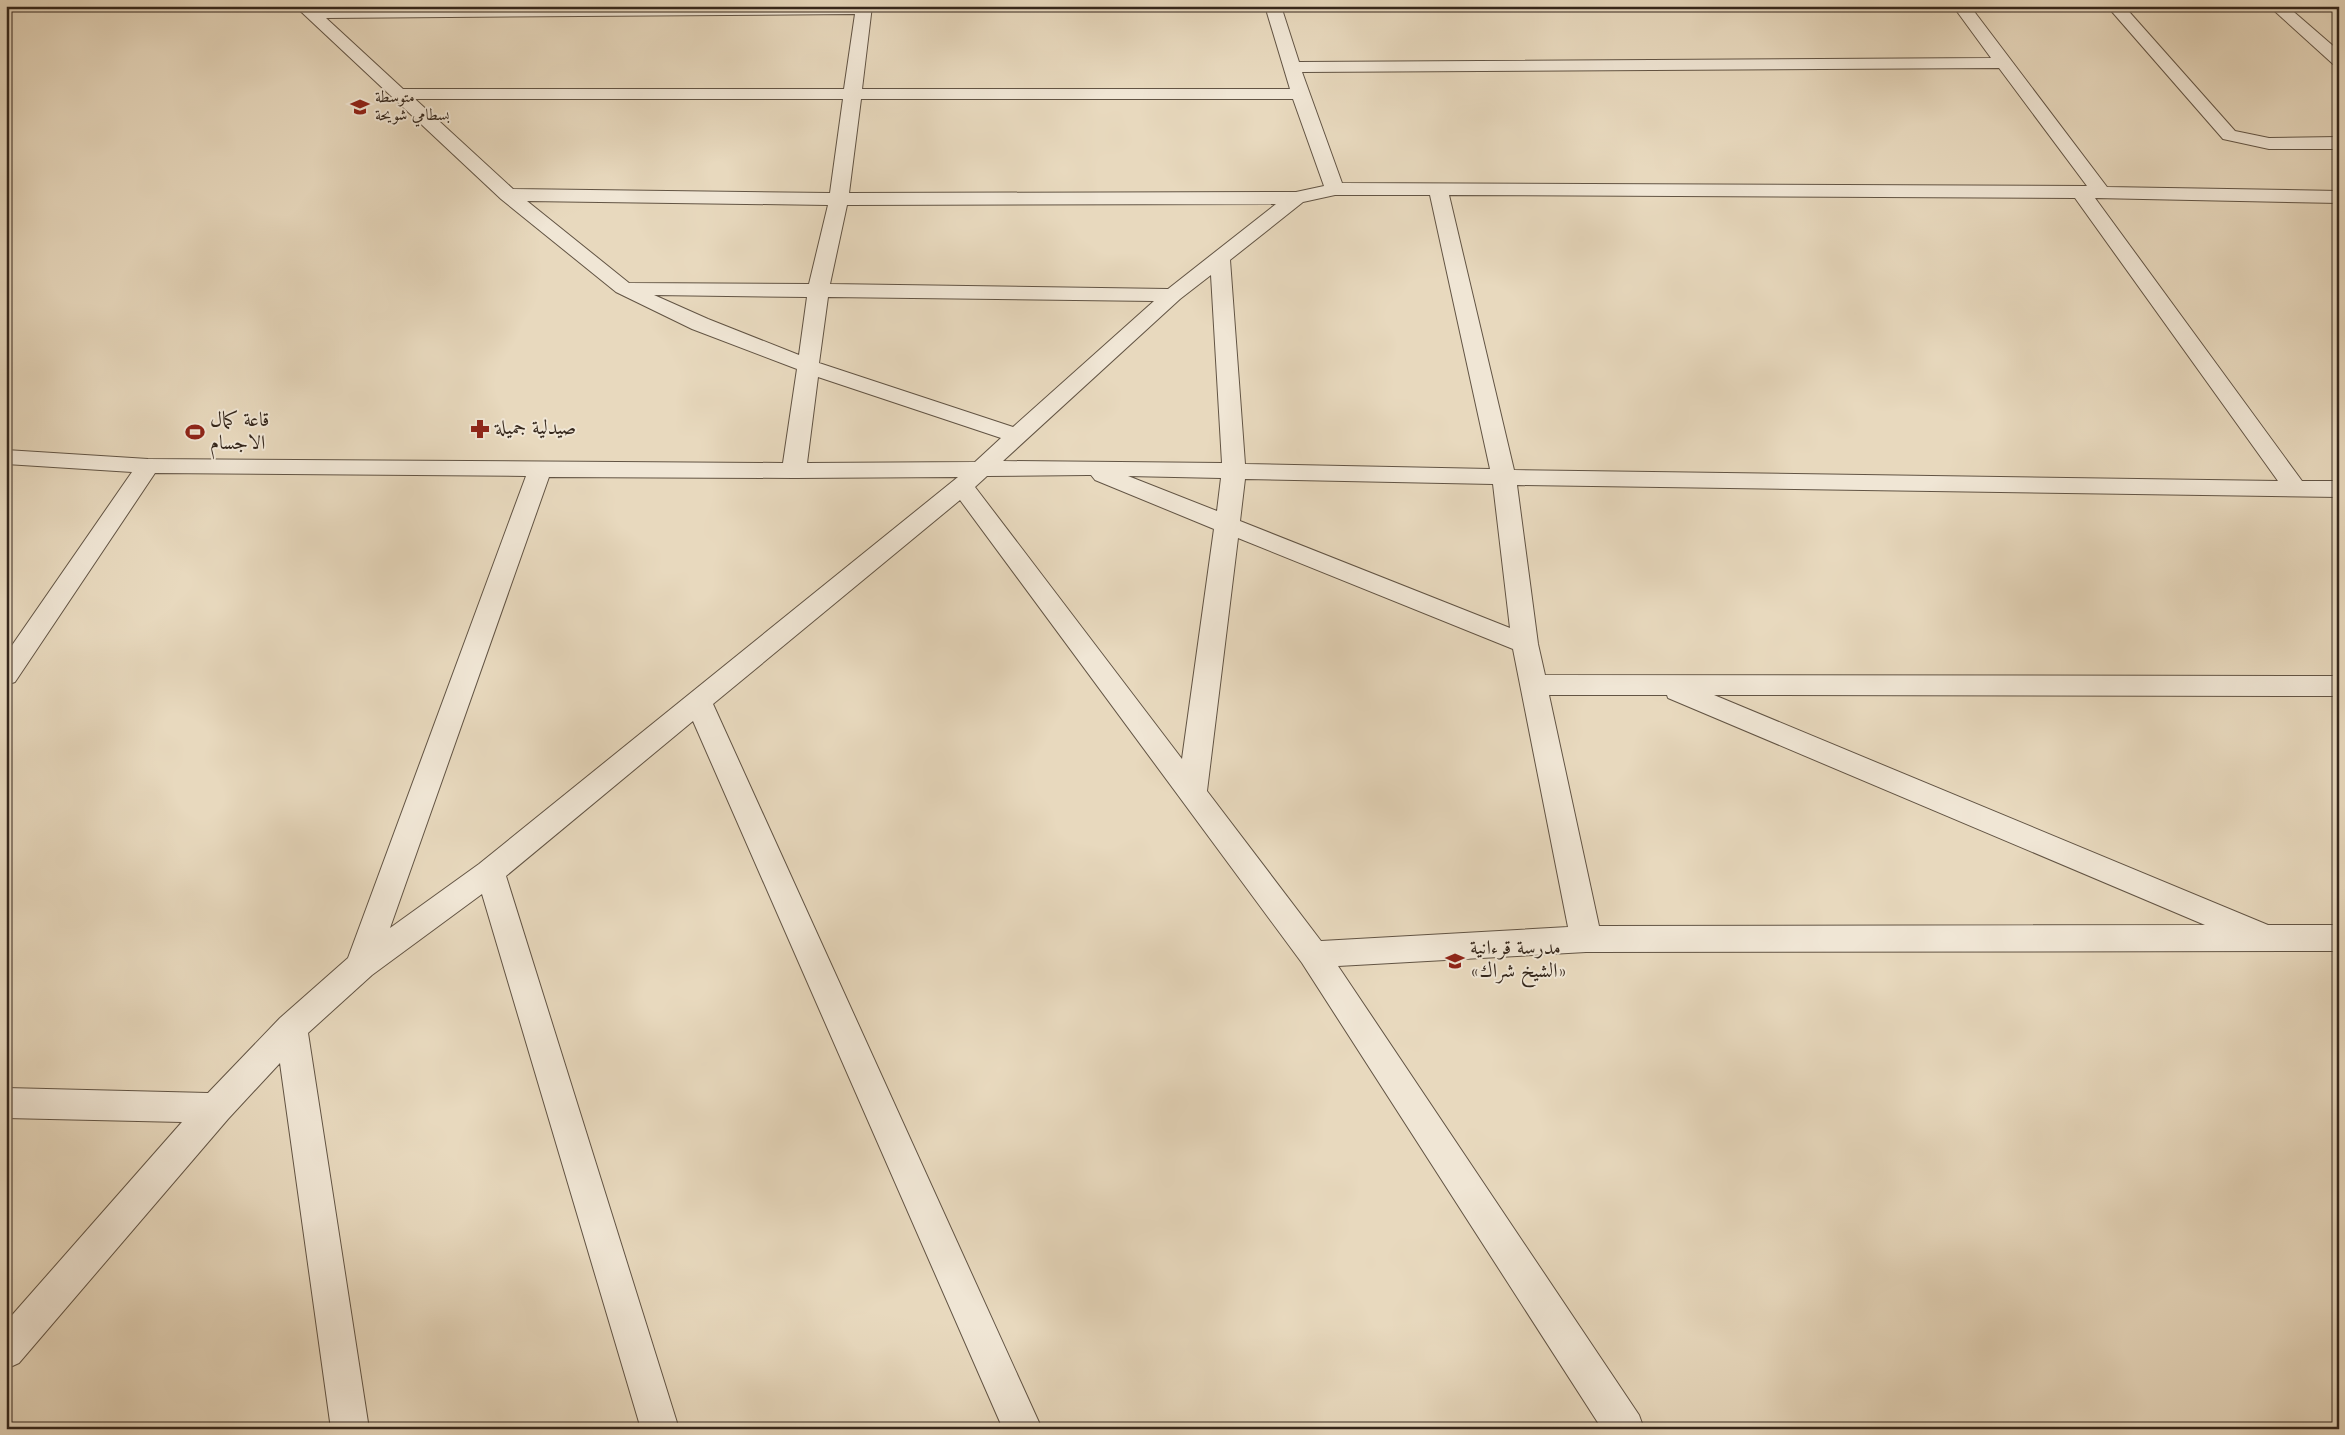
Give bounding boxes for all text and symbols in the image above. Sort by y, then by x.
place label: متوسطة بسطامي شويحة [375,90,450,127]
school or university icon: متوسطة بسطامي شويحة [349,96,371,118]
place label: قاعة كمال الاجسام [210,409,269,460]
pharmacy icon: صيدلية جميلة [469,418,491,440]
place label: صيدلية جميلة [494,419,576,439]
sports icon: قاعة كمال الاجسام [184,421,206,443]
place label: مدرسة قرءانية «الشيخ شراك» [1470,939,1567,988]
school or university icon: مدرسة قرءانية «الشيخ شراك» [1444,950,1466,972]

